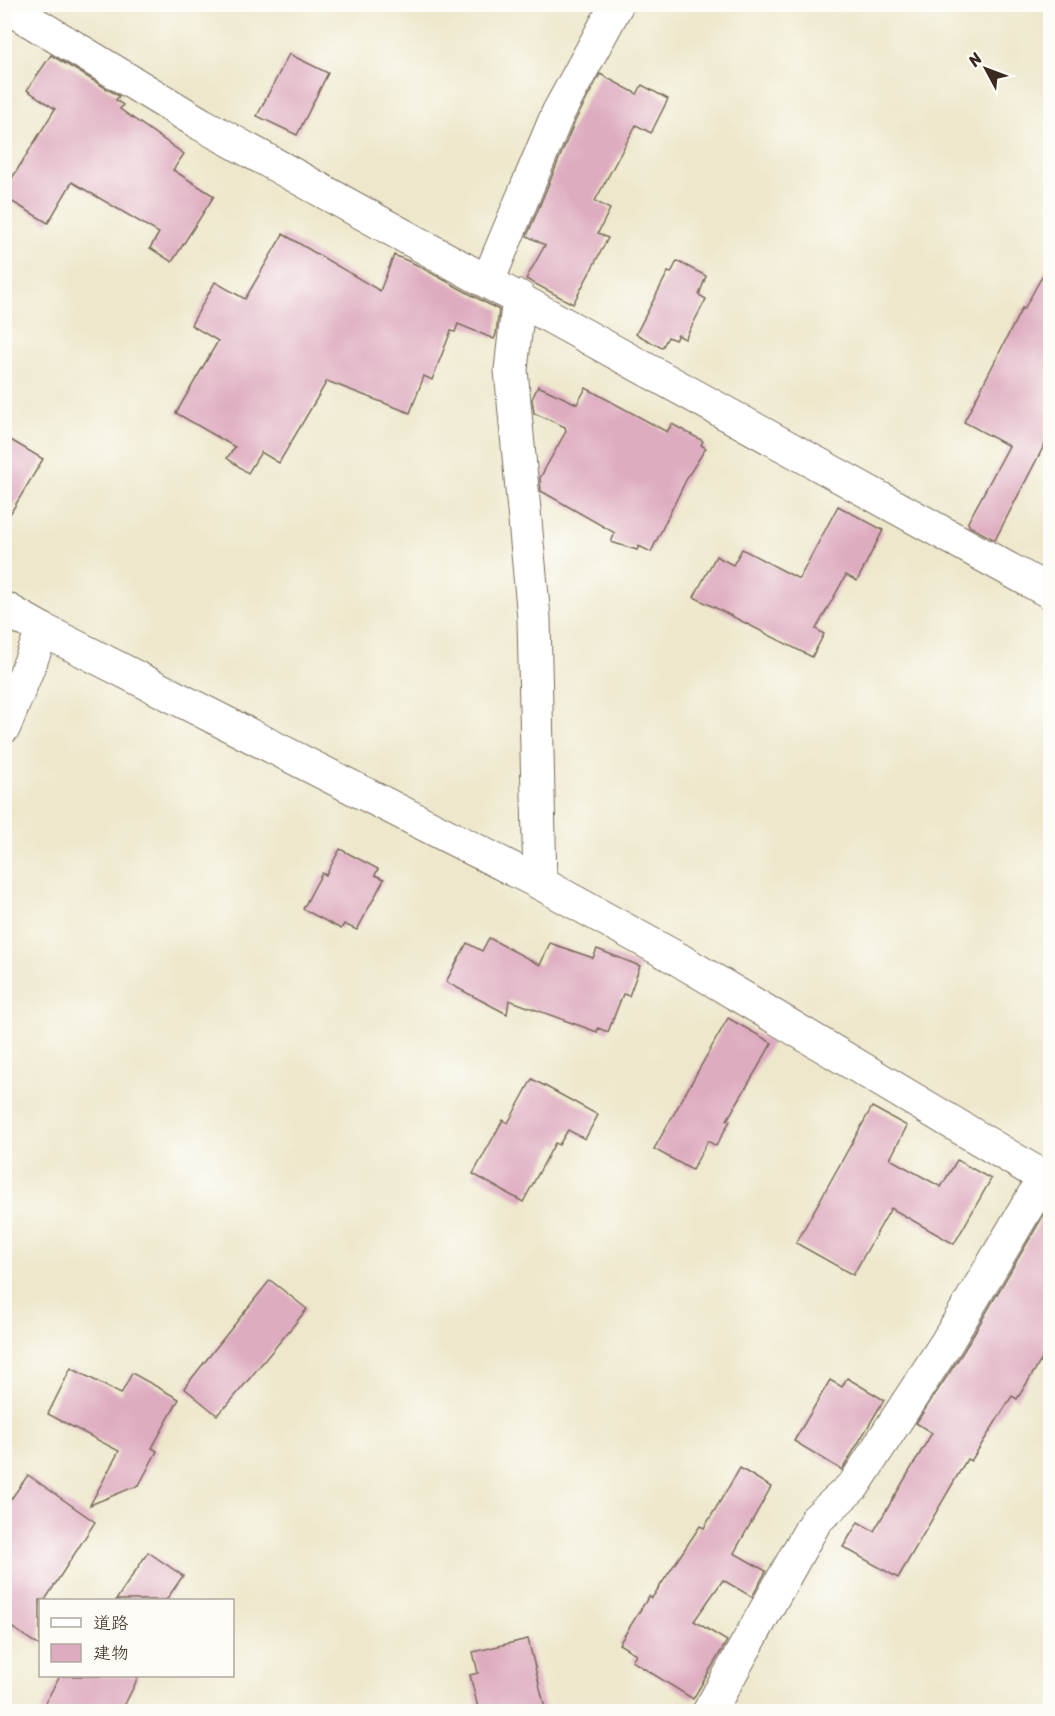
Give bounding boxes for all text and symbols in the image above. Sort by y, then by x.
north arrow [956,39,1016,99]
text: N [960,45,990,74]
legend [39,1599,234,1677]
text: 道路 [93,1607,129,1639]
text: 建物 [93,1637,129,1669]

